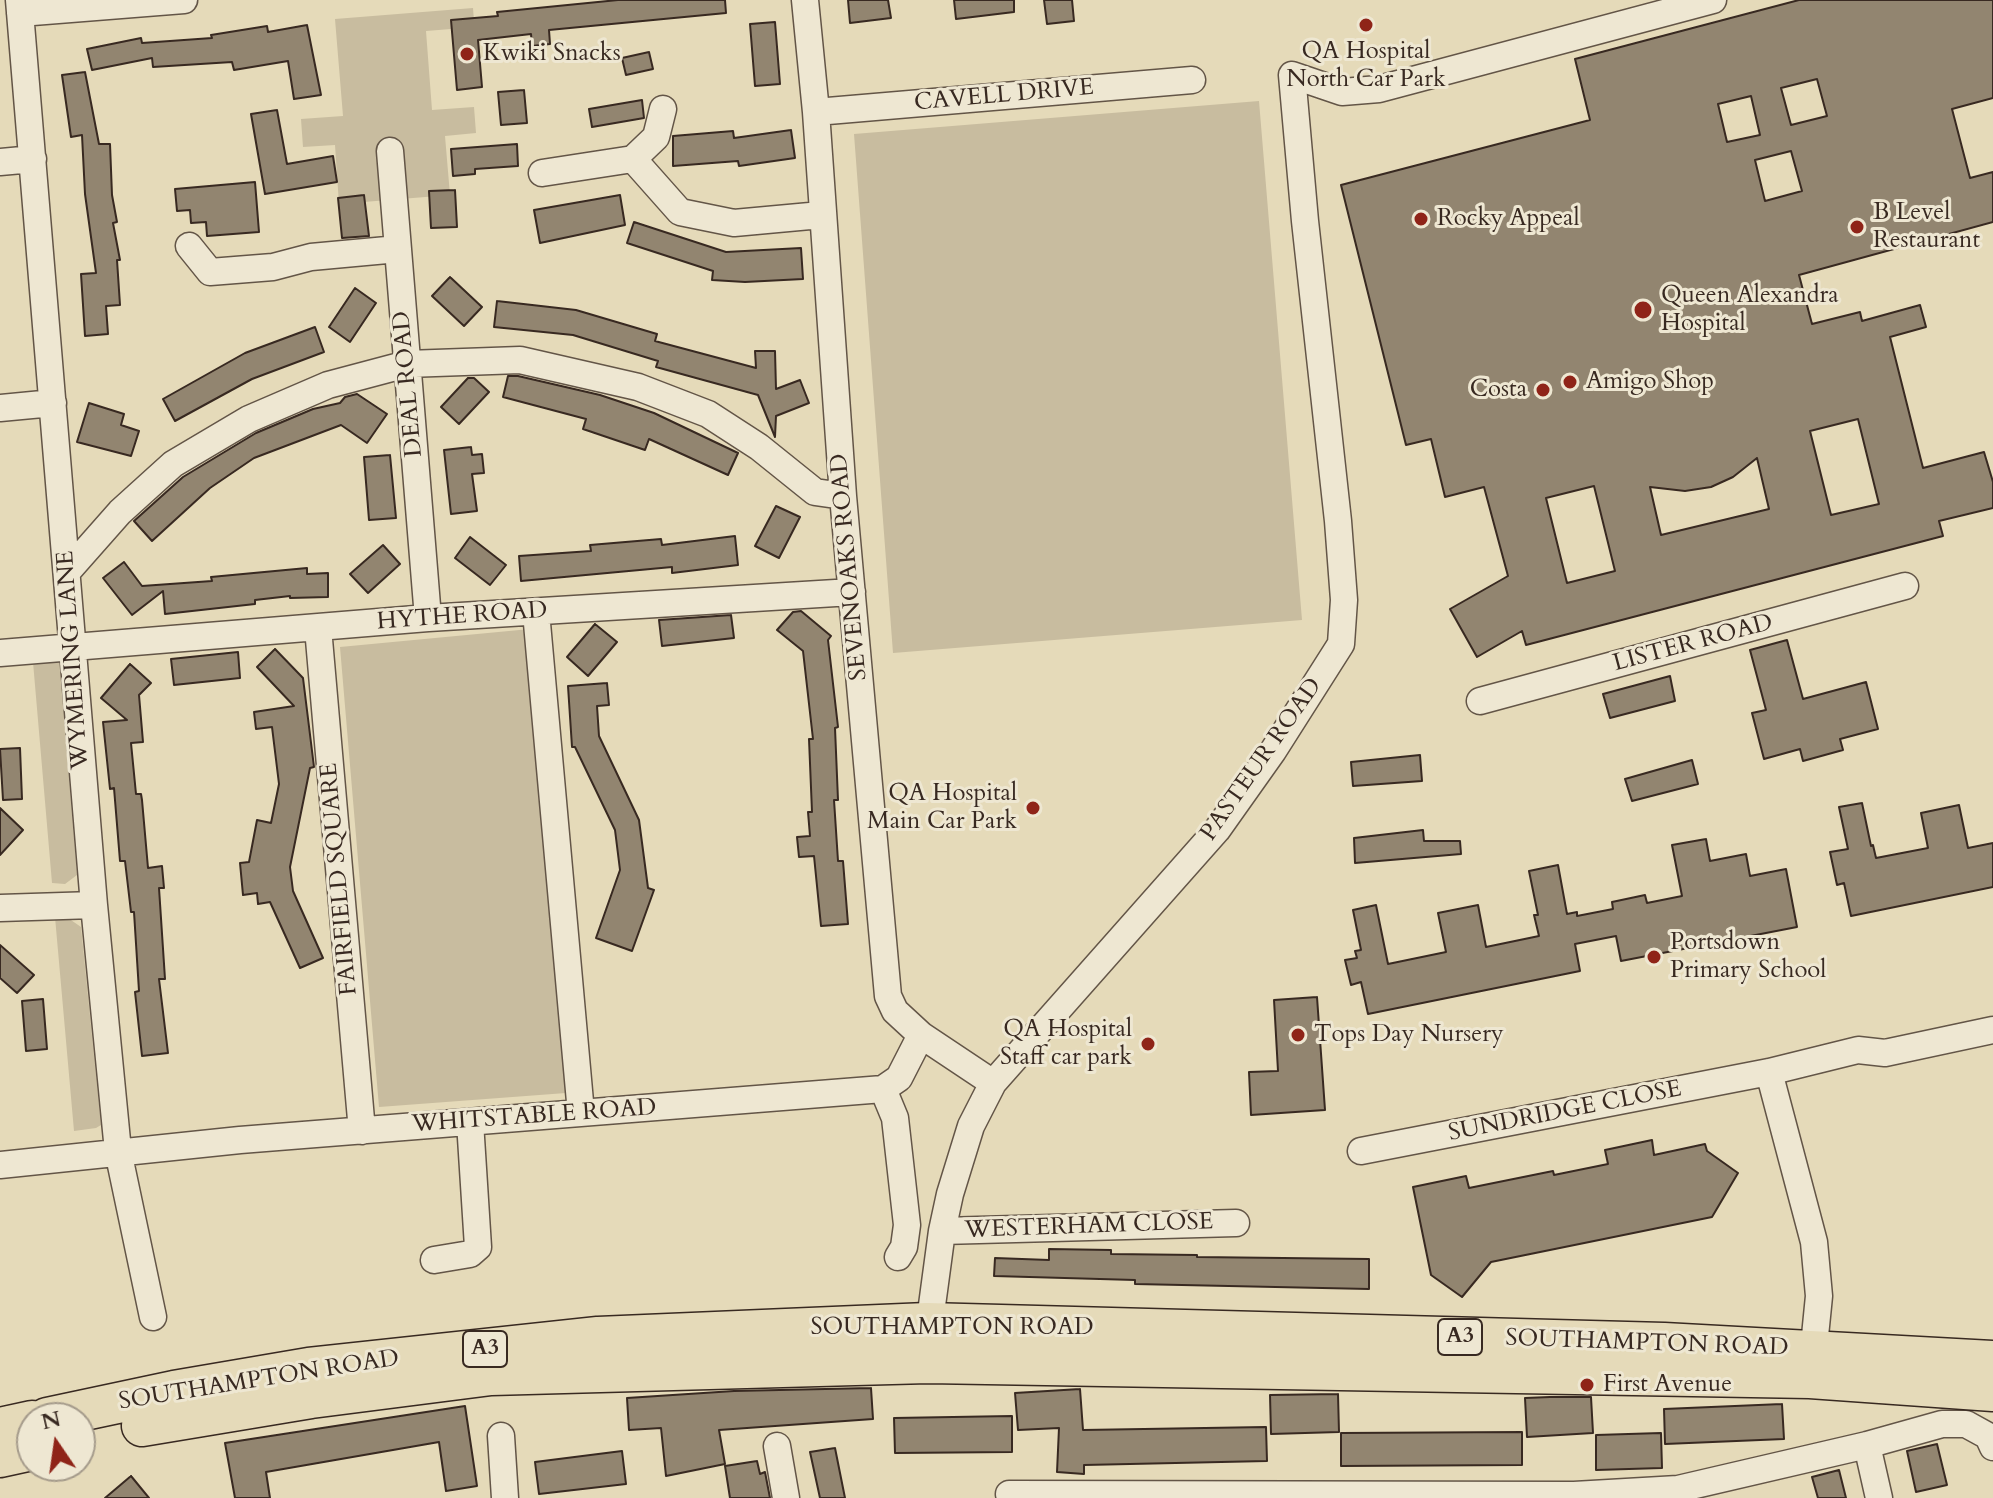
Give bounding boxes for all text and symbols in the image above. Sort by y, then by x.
marker: QA Hospital North Car Park [1357,16,1375,34]
place label: QA Hospital North Car Park [1286,38,1446,94]
place label: Kwiki Snacks [483,40,621,68]
marker: Kwiki Snacks [458,45,476,63]
street label: CAVELL DRIVE [913,74,1095,118]
place label: B Level Restaurant [1873,199,1980,255]
place label: Rocky Appeal [1437,205,1580,233]
marker: Rocky Appeal [1412,210,1430,228]
marker: B Level Restaurant [1848,218,1866,236]
place label: Queen Alexandra Hospital [1661,282,1839,338]
marker: Queen Alexandra Hospital [1632,299,1654,321]
street label: DEAL ROAD [388,310,430,458]
place label: Amigo Shop [1586,368,1714,396]
marker: Amigo Shop [1561,373,1579,391]
place label: Costa [1470,376,1527,404]
marker: Costa [1534,381,1552,399]
street label: SEVENOAKS ROAD [826,452,874,682]
street label: WYMERING LANE [52,550,96,770]
street label: HYTHE ROAD [376,597,548,637]
street label: LISTER ROAD [1610,609,1776,679]
street label: PASTEUR ROAD [1195,673,1329,847]
street label: FAIRFIELD SQUARE [315,761,365,997]
place label: QA Hospital Main Car Park [867,780,1017,836]
marker: QA Hospital Main Car Park [1024,799,1042,817]
place label: Portsdown Primary School [1670,929,1826,985]
marker: Portsdown Primary School [1645,948,1663,966]
place label: QA Hospital Staff car park [1000,1016,1132,1072]
place label: Tops Day Nursery [1314,1021,1504,1049]
marker: Tops Day Nursery [1289,1026,1307,1044]
marker: QA Hospital Staff car park [1139,1035,1157,1053]
street label: SUNDRIDGE CLOSE [1446,1075,1684,1149]
street label: WHITSTABLE ROAD [411,1094,657,1140]
street label: WESTERHAM CLOSE [964,1208,1214,1246]
street label: SOUTHAMPTON ROAD [810,1314,1094,1342]
road number: A3 [1438,1319,1482,1355]
street label: SOUTHAMPTON ROAD [1505,1325,1789,1363]
road number: A3 [463,1331,507,1367]
street label: SOUTHAMPTON ROAD [117,1345,401,1417]
place label: First Avenue [1603,1371,1732,1399]
marker: First Avenue [1578,1376,1596,1394]
north arrow [16,1402,96,1482]
text: N [38,1404,64,1437]

